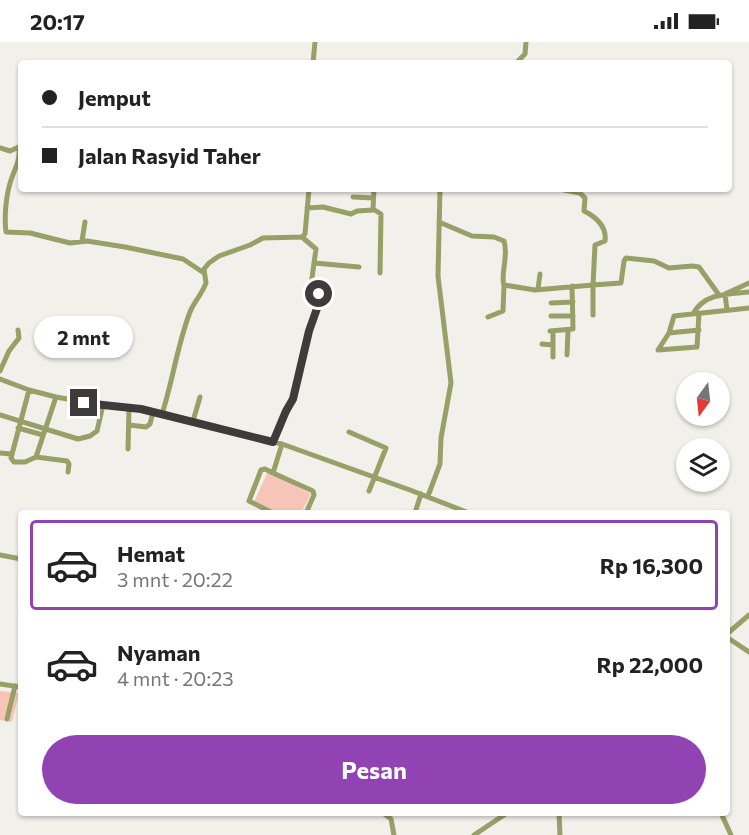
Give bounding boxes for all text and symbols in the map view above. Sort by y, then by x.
text: 20:17 [30,8,85,35]
text: Jemput [78,84,151,111]
text: Jalan Rasyid Taher [78,142,261,169]
route start [305,280,332,307]
callout: 2 mnt [34,316,134,358]
text: 2 mnt [57,325,110,349]
north arrow [676,372,730,426]
map controls [676,372,730,492]
route end [70,389,97,416]
button: layers [676,438,730,492]
icon: car [45,538,99,592]
text: Hemat [117,540,185,567]
text: Rp 16,300 [600,552,703,579]
text: 3 mnt · 20:22 [117,567,233,591]
icon: car [45,637,99,691]
text: Nyaman [117,639,200,666]
text: Rp 22,000 [596,651,703,678]
text: 4 mnt · 20:23 [117,666,234,690]
button: Pesan [42,735,706,804]

